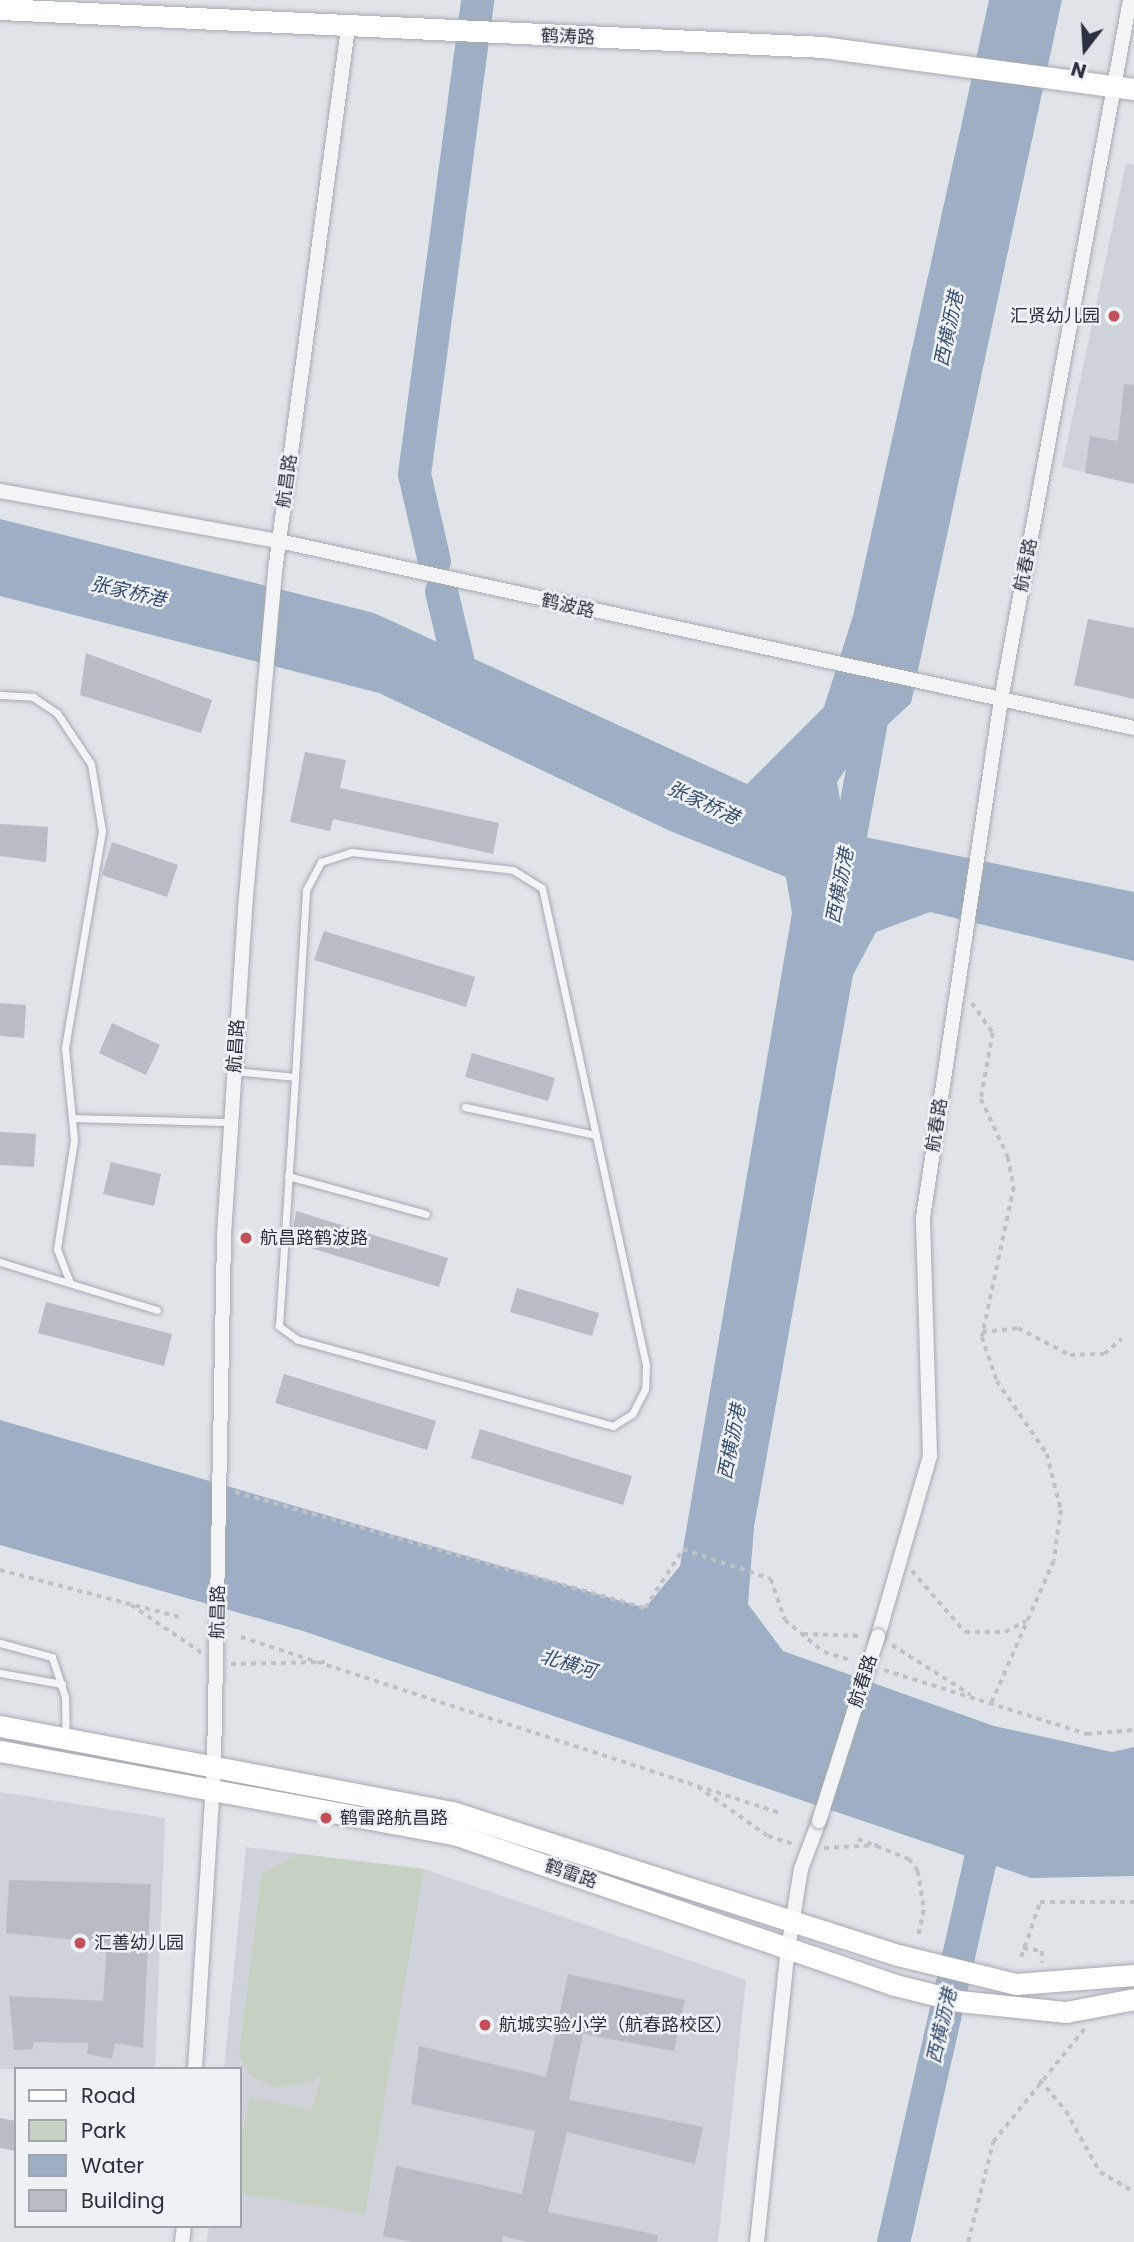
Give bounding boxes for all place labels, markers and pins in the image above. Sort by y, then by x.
place label: 汇贤幼儿园 [1010,305,1100,327]
marker: 汇贤幼儿园 [1106,308,1122,324]
place label: 航昌路鹤波路 [260,1227,368,1249]
marker: 航昌路鹤波路 [238,1230,254,1246]
place label: 鹤雷路航昌路 [340,1807,448,1829]
marker: 鹤雷路航昌路 [318,1810,334,1826]
place label: 汇善幼儿园 [94,1932,184,1954]
marker: 汇善幼儿园 [72,1935,88,1951]
place label: 航城实验小学（航春路校区） [499,2014,733,2036]
marker: 航城实验小学（航春路校区） [477,2017,493,2033]

